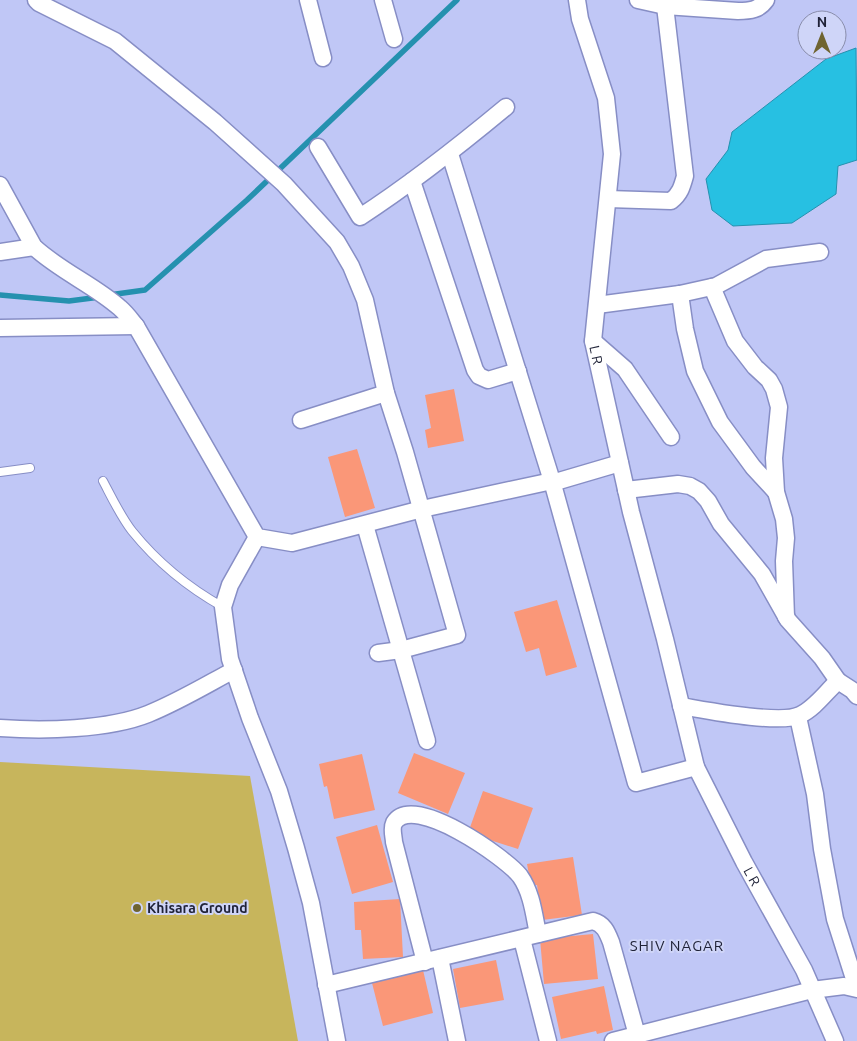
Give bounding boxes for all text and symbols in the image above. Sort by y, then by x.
north arrow [797,10,847,60]
text: N [817,14,827,30]
street label: L R [586,344,606,366]
street label: L R [740,864,764,889]
place label: Khisara Ground [147,900,248,916]
marker: Khisara Ground [131,902,143,914]
district label: SHIV NAGAR [630,937,724,954]

